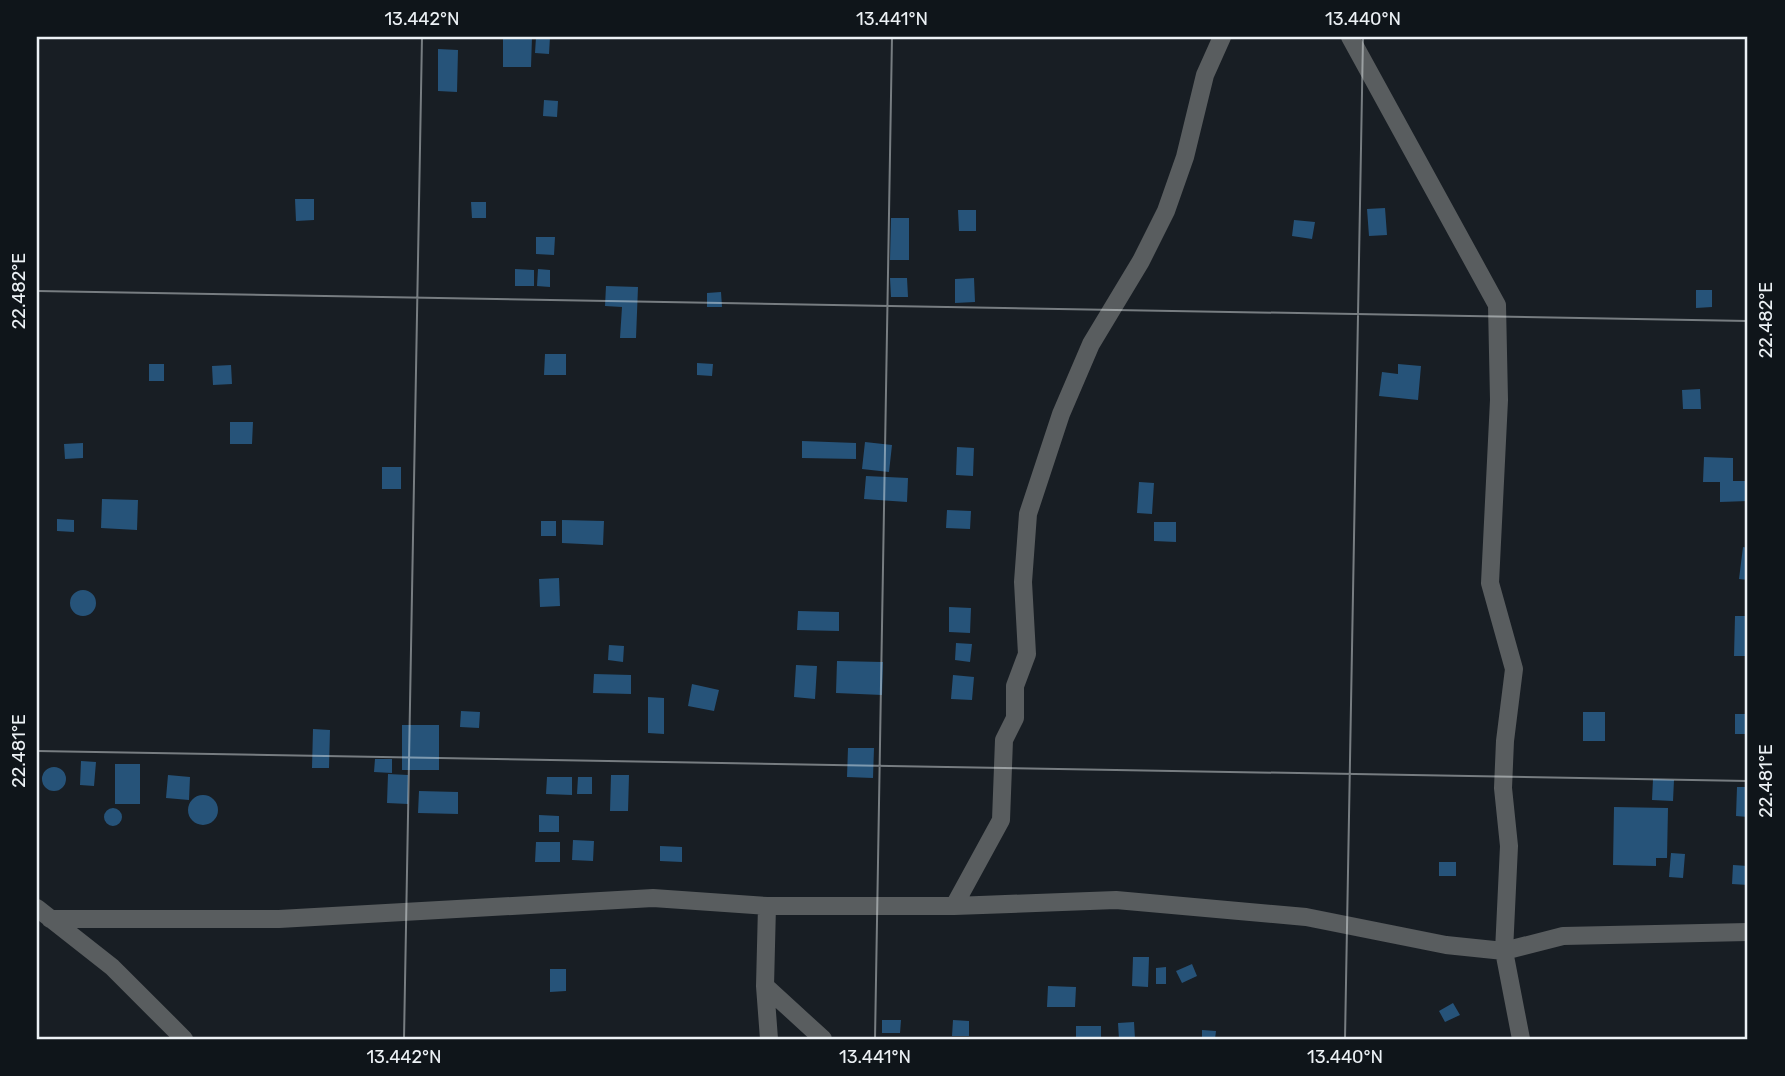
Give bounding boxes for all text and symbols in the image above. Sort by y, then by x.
text: 13.442°N [384,8,460,30]
text: 13.441°N [856,8,928,30]
text: 13.440°N [1325,8,1401,30]
text: 22.482°E [8,253,30,329]
text: 22.482°E [1755,282,1777,358]
text: 22.481°E [8,714,30,788]
text: 22.481°E [1755,744,1777,818]
text: 13.442°N [366,1046,442,1068]
text: 13.441°N [839,1046,911,1068]
text: 13.440°N [1307,1046,1383,1068]

